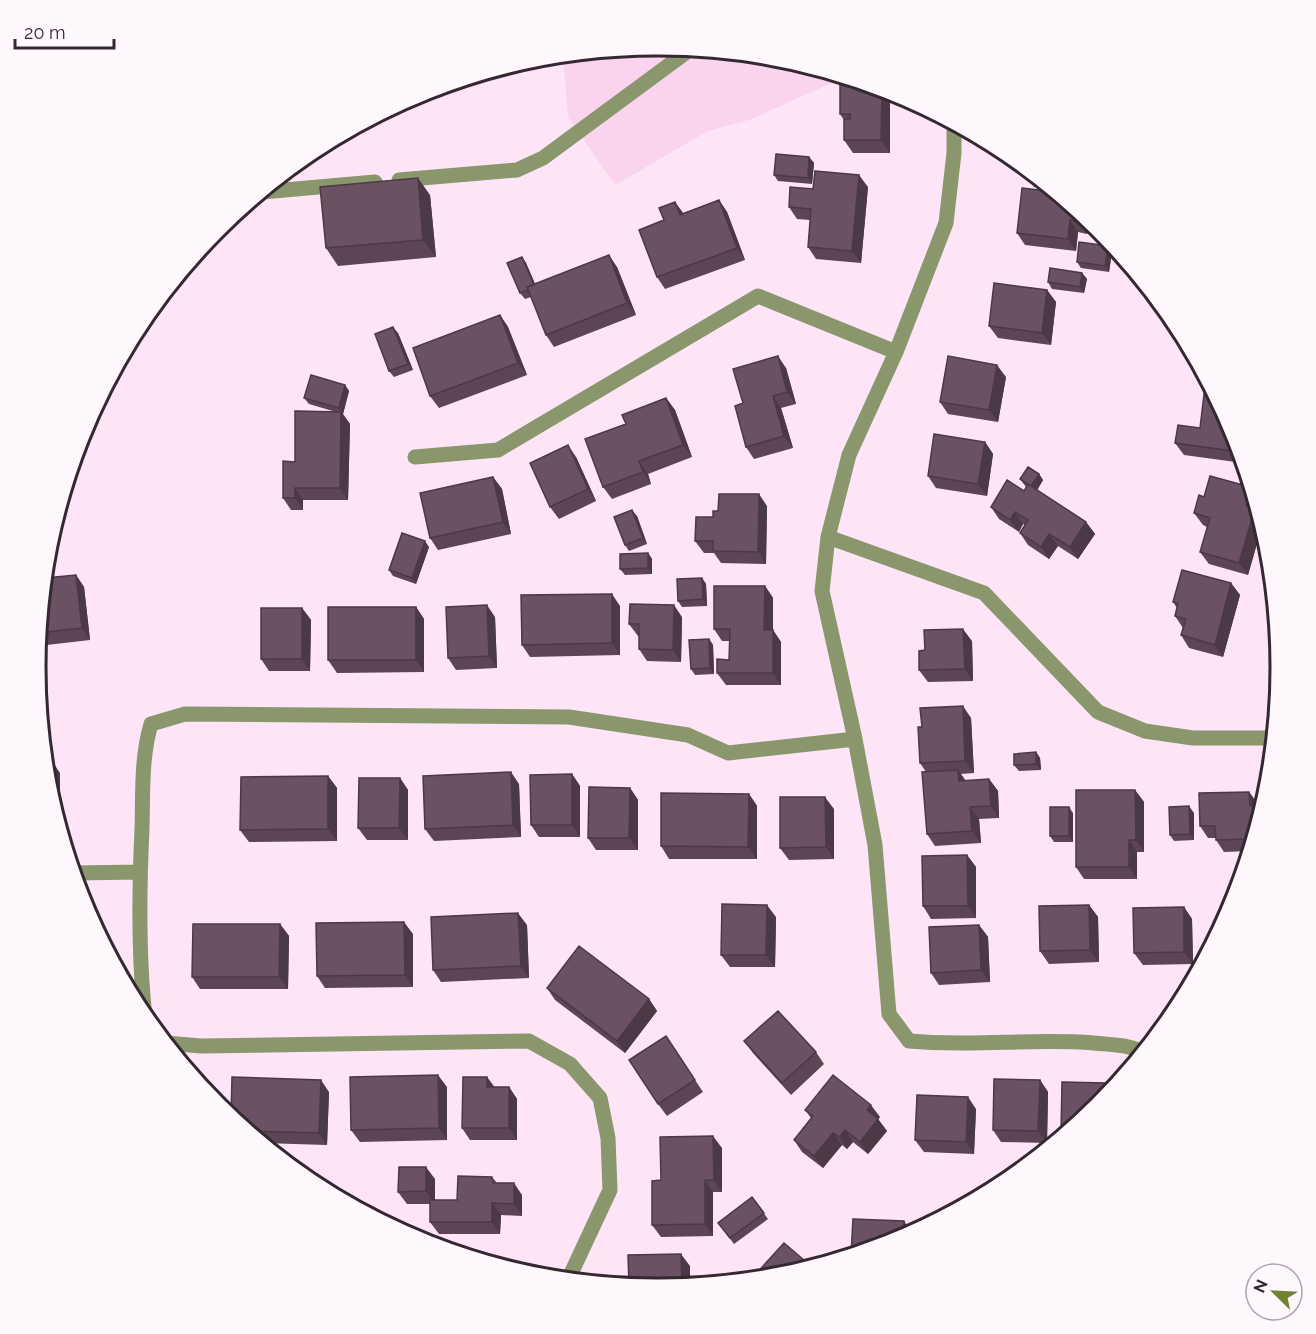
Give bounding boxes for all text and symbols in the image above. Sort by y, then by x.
scale bar [15,12,114,50]
text: 20 m [24,22,66,43]
north arrow [1244,1262,1304,1322]
text: N [1250,1277,1272,1296]

